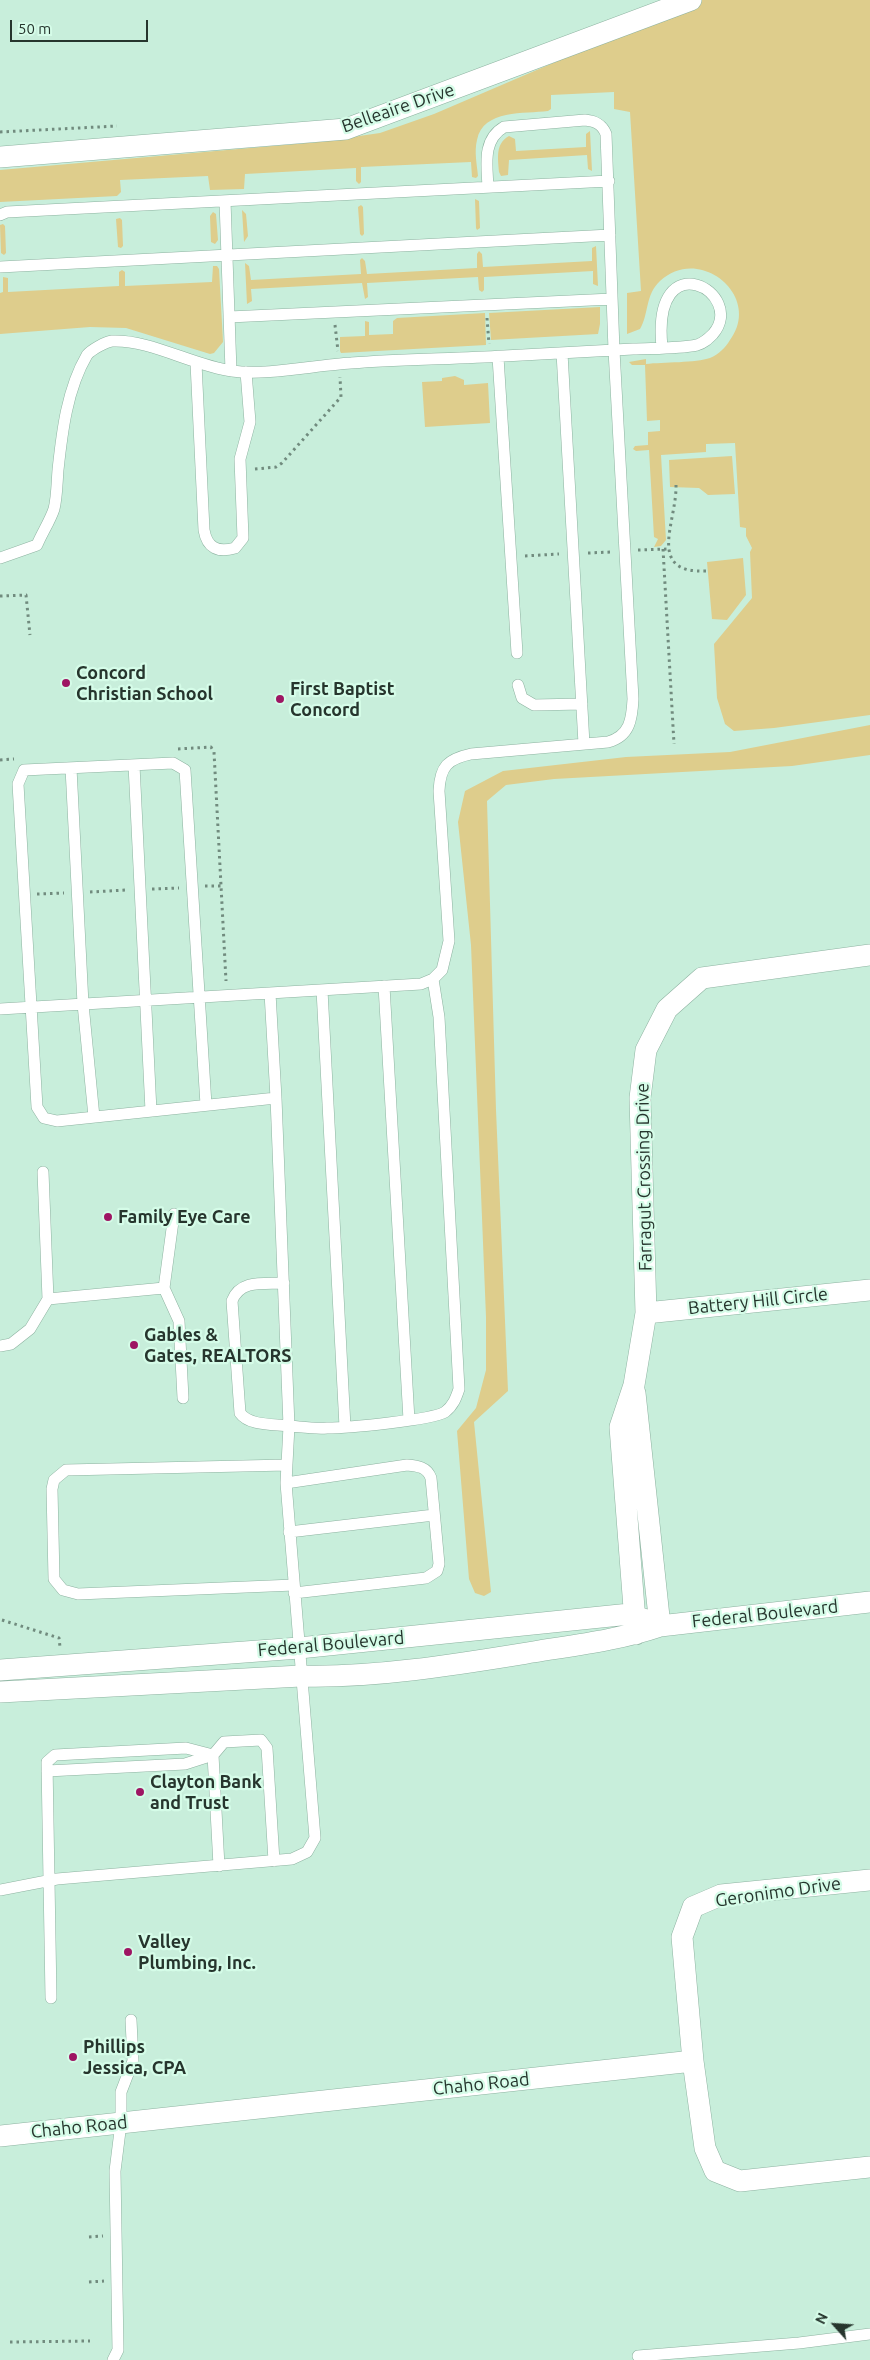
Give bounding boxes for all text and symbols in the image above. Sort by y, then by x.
scale bar [12,10,150,42]
text: 50 m [18,20,51,37]
street label: Belleaire Drive [339,79,457,137]
place label: Concord Christian School [76,662,213,704]
marker: Concord Christian School [60,677,72,689]
place label: First Baptist Concord [290,678,395,721]
marker: First Baptist Concord [274,693,286,705]
street label: Farragut Crossing Drive [632,1083,656,1271]
place label: Family Eye Care [118,1206,251,1228]
marker: Family Eye Care [102,1211,114,1223]
street label: Battery Hill Circle [687,1283,829,1319]
place label: Gables & Gates, REALTORS [144,1324,292,1366]
marker: Gables & Gates, REALTORS [128,1339,140,1351]
street label: Federal Boulevard [691,1596,839,1632]
street label: Federal Boulevard [257,1627,405,1661]
place label: Clayton Bank and Trust [150,1771,262,1814]
marker: Clayton Bank and Trust [134,1786,146,1798]
street label: Geronimo Drive [714,1872,842,1912]
place label: Valley Plumbing, Inc. [138,1931,256,1974]
marker: Valley Plumbing, Inc. [122,1946,134,1958]
place label: Phillips Jessica, CPA [83,2036,186,2078]
marker: Phillips Jessica, CPA [67,2051,79,2063]
street label: Chaho Road [432,2068,530,2100]
street label: Chaho Road [30,2111,128,2143]
north arrow [810,2300,860,2350]
text: N [812,2310,831,2327]

